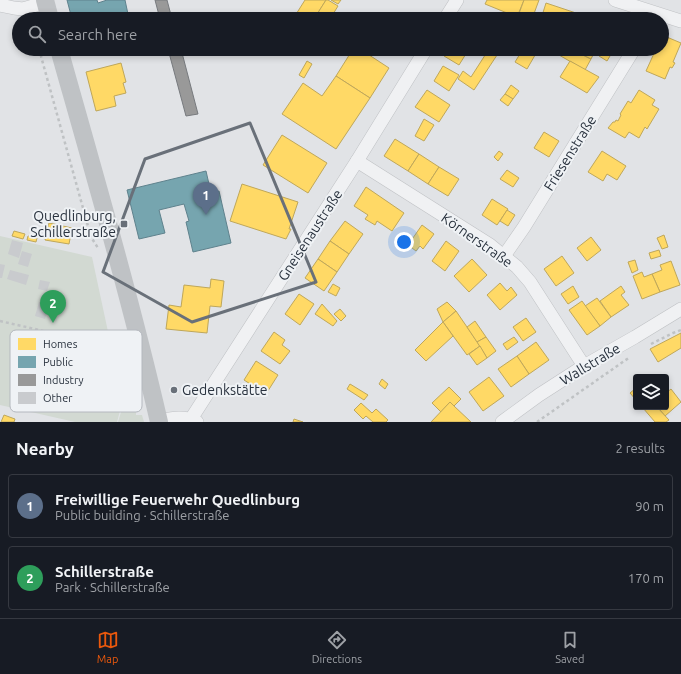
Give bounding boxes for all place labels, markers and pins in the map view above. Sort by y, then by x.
pin: 1 [193,182,219,215]
place label: Quedlinburg, Schillerstraße [30,208,116,240]
marker: Quedlinburg, Schillerstraße [119,219,129,229]
pin: 2 [40,290,66,323]
place label: Gedenkstätte [182,382,267,398]
marker: Gedenkstätte [169,385,179,395]

